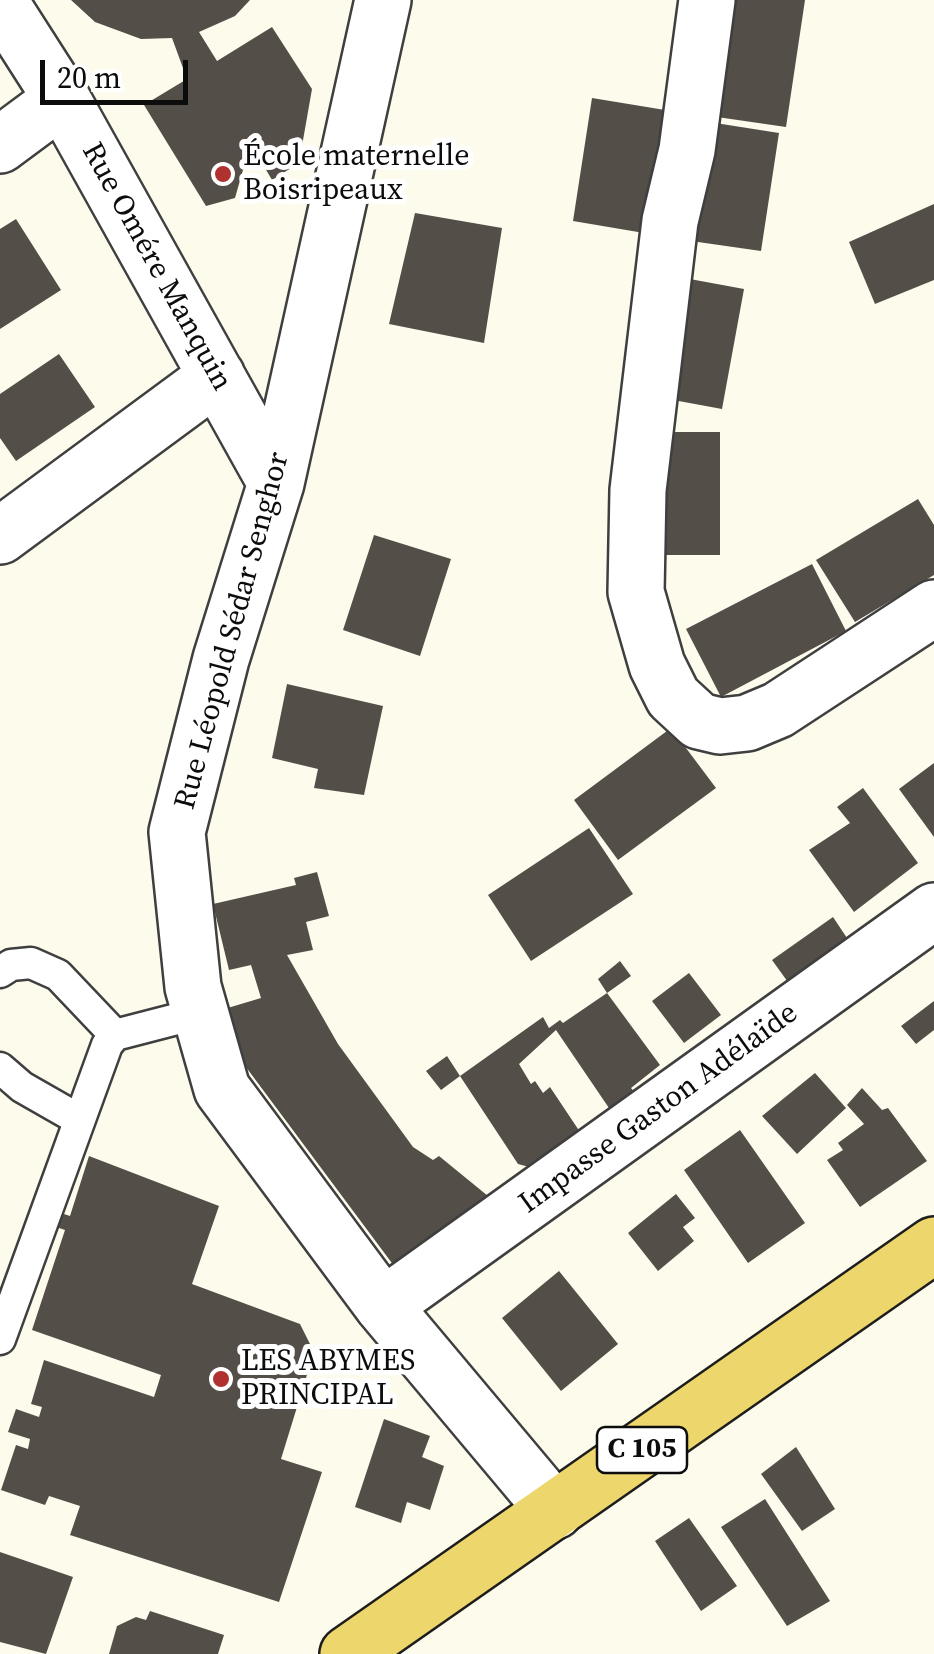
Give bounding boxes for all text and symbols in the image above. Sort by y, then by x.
scale bar [45,40,192,102]
text: 20 m [57,57,121,98]
street label: Rue Omére Manquin [73,137,239,397]
place label: École maternelle Boisripeaux [243,139,470,210]
marker: École maternelle Boisripeaux [212,163,234,185]
street label: Rue Léopold Sédar Senghor [168,449,298,813]
street label: Impasse Gaston Adélaïde [513,996,805,1222]
place label: LES ABYMES PRINCIPAL [241,1344,415,1414]
marker: LES ABYMES PRINCIPAL [210,1368,232,1390]
road number: C 105 [597,1427,687,1473]

